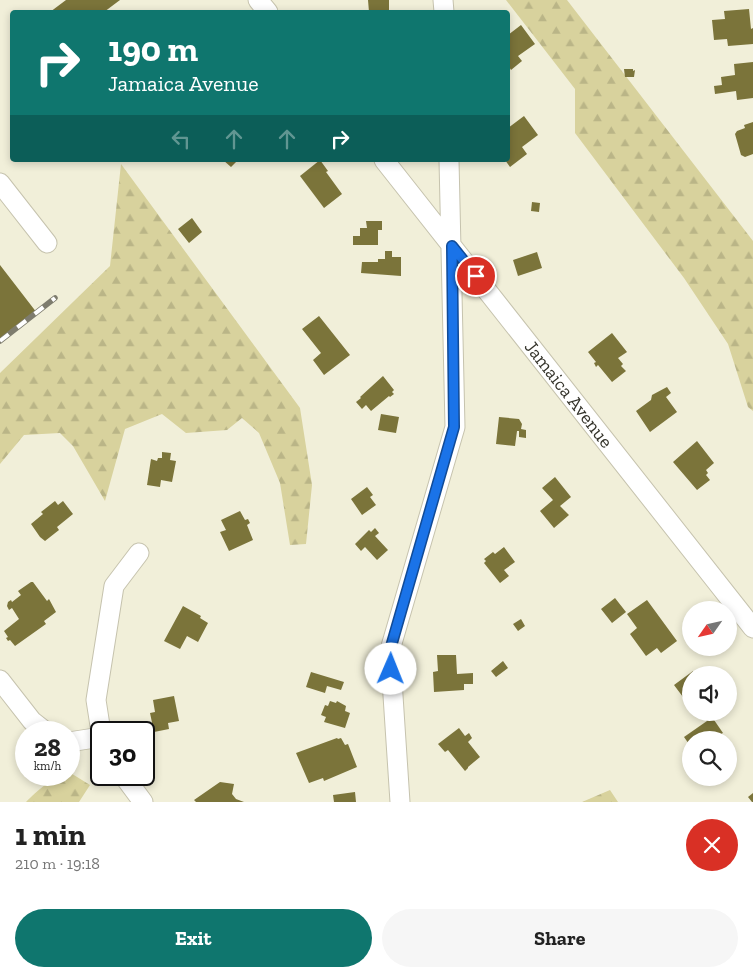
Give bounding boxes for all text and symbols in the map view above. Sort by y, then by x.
text: 190 m [108,28,198,70]
icon: right [25,30,90,95]
text: Jamaica Avenue [108,70,259,97]
icon: left [167,125,195,153]
icon: ahead [220,125,248,153]
icon: ahead [273,125,301,153]
icon: right [326,125,354,153]
pin [455,255,497,297]
icon: arrive [462,262,490,290]
street label: Jamaica Avenue [520,336,618,452]
north arrow [682,601,738,656]
map controls [682,601,737,786]
position arrow [364,642,416,694]
button: sound [682,666,737,721]
speed limit sign: 30 [90,721,155,786]
button: search [682,731,737,786]
text: 28 [34,732,61,762]
text: km/h [34,759,61,773]
text: 1 min [15,817,86,853]
button: close [686,819,738,871]
text: 210 m · 19:18 [15,854,100,873]
button: Exit [15,909,372,967]
button: Share [382,909,738,967]

